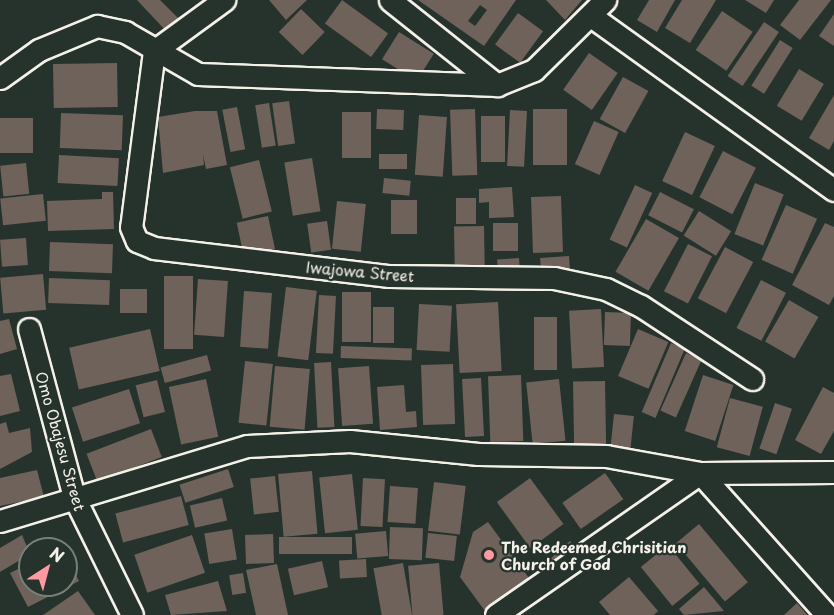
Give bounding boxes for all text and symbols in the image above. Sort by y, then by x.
street label: Iwajowa Street [305,257,415,285]
street label: Omo Obajesu Street [32,369,90,513]
north arrow [18,537,78,597]
place label: The Redeemed Chrisitian Church of God [501,537,688,572]
text: N [45,541,70,567]
marker: The Redeemed Chrisitian Church of God [482,548,496,562]

